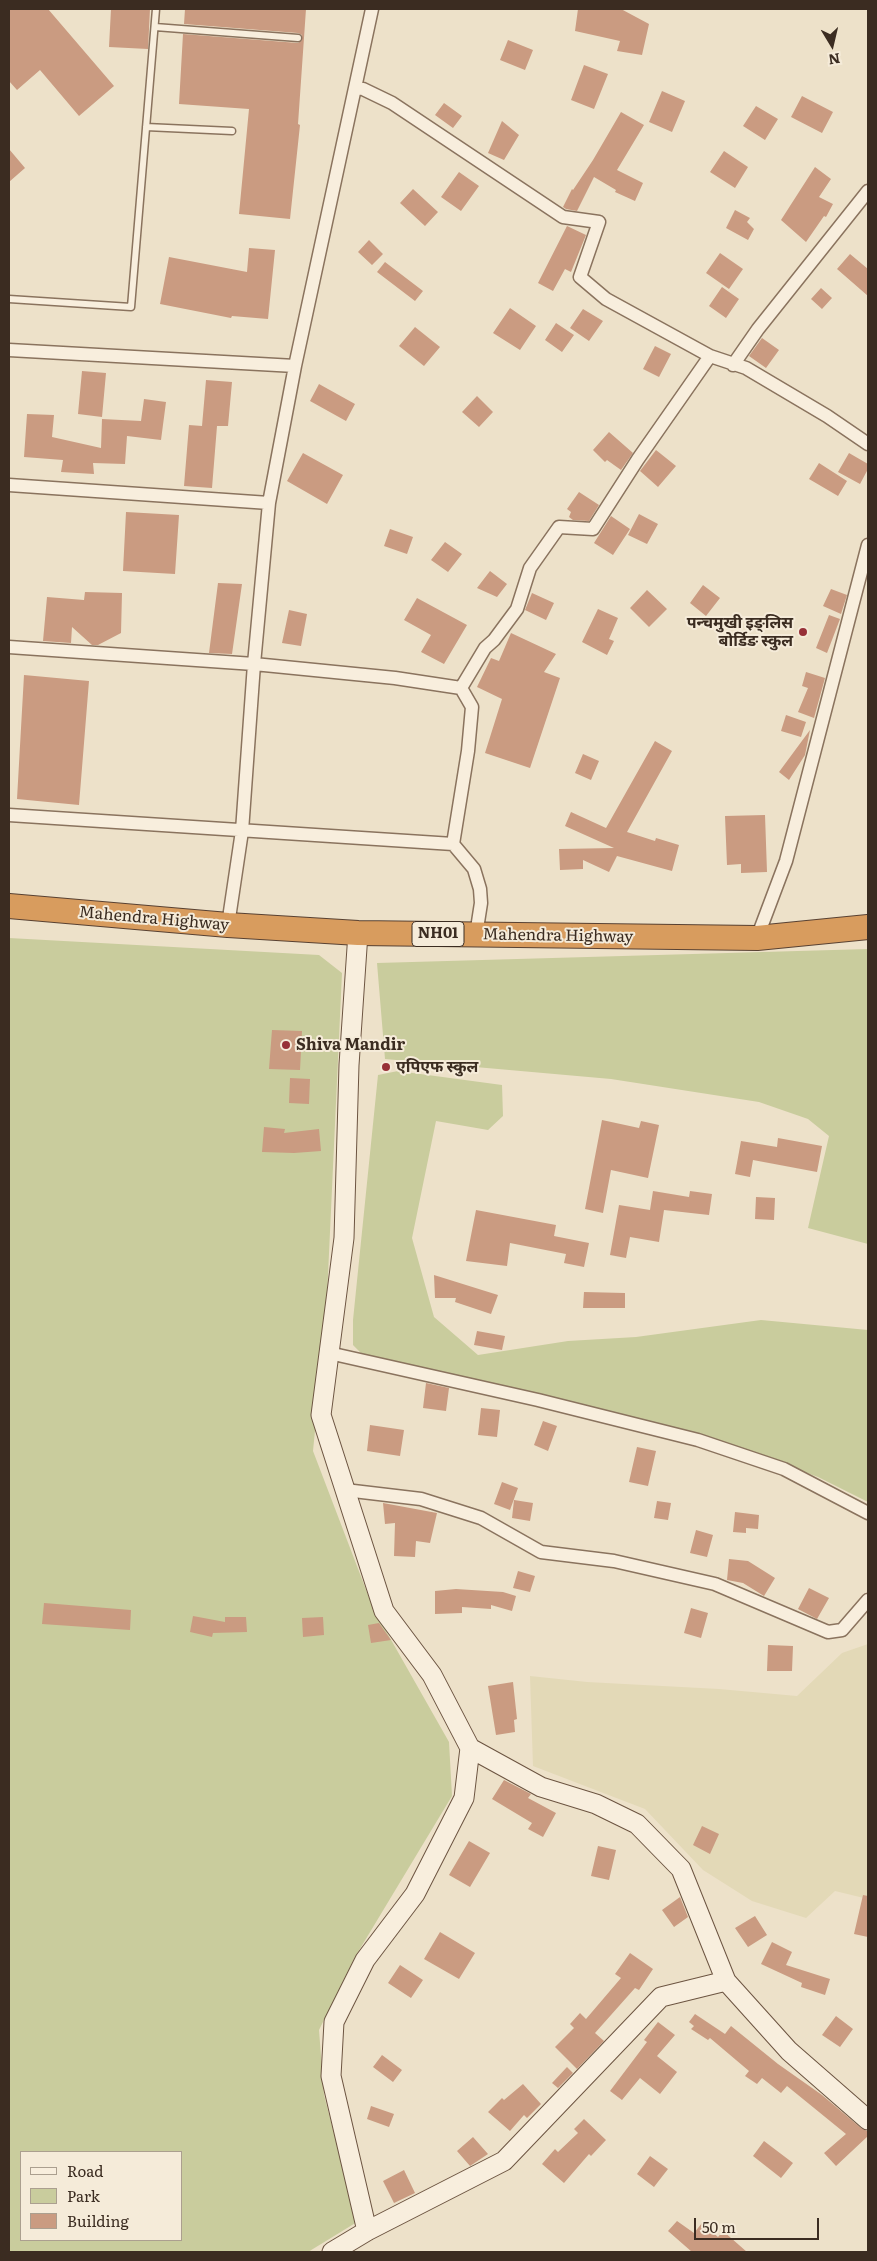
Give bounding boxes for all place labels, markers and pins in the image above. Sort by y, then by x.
place label: पन्चमुखी इङ्लिस बोर्डिङ स्कुल [687,613,793,651]
marker: पन्चमुखी इङ्लिस बोर्डिङ स्कुल [797,626,809,638]
place label: Shiva Mandir [296,1035,405,1055]
marker: Shiva Mandir [280,1039,292,1051]
place label: एपिएफ स्कुल [396,1057,478,1077]
marker: एपिएफ स्कुल [380,1061,392,1073]

